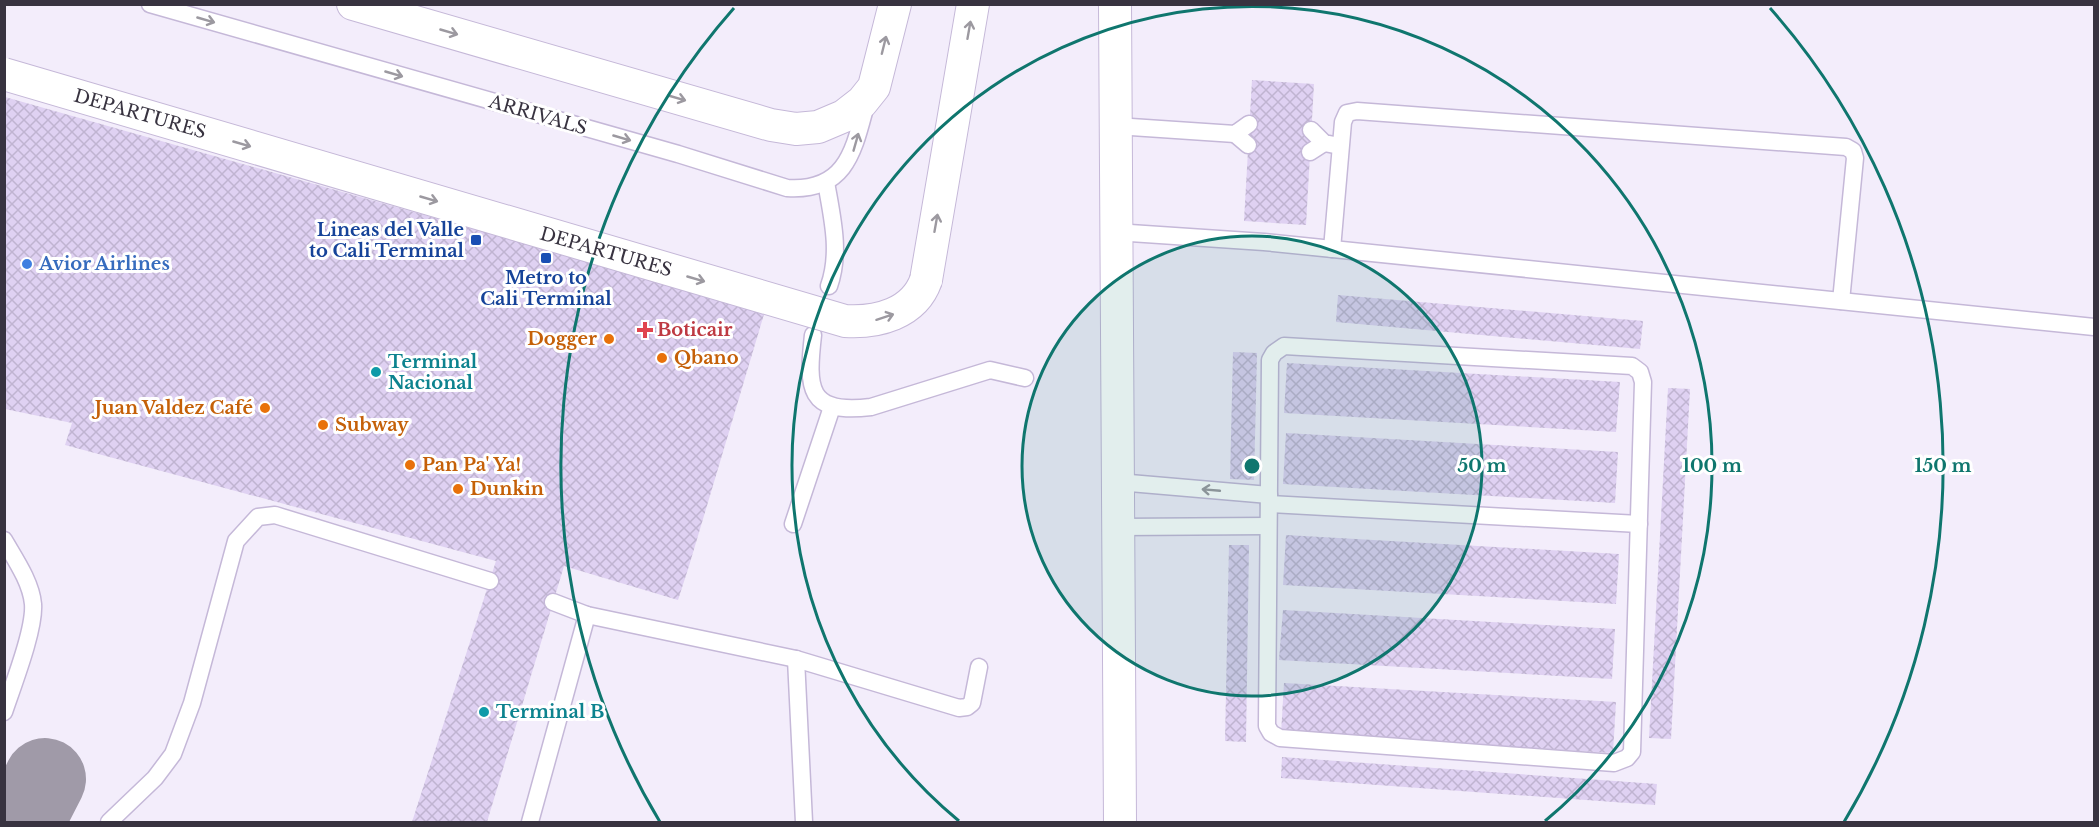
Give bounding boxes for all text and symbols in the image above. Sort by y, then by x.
one-way arrow [196,15,215,27]
one-way arrow [964,21,975,41]
one-way arrow [439,27,458,39]
one-way arrow [879,36,891,55]
one-way arrow [384,69,403,80]
street label: DEPARTURES [71,85,209,143]
street label: ARRIVALS [485,90,590,140]
one-way arrow [667,93,686,105]
one-way arrow [851,132,862,151]
one-way arrow [612,133,631,145]
one-way arrow [232,139,251,150]
one-way arrow [419,194,438,205]
one-way arrow [930,213,941,233]
place label: Lineas del Valle to Cali Terminal [309,219,465,262]
street label: DEPARTURES [537,223,675,281]
marker: Lineas del Valle to Cali Terminal [469,233,483,247]
marker: Metro to Cali Terminal [539,251,553,265]
place label: Avior Airlines [38,253,170,275]
marker: Avior Airlines [20,257,34,271]
place label: Metro to Cali Terminal [480,267,612,310]
one-way arrow [686,273,705,285]
one-way arrow [875,311,894,322]
place label: Boticair [657,319,733,341]
marker: Boticair [638,323,652,337]
place label: Dogger [527,328,597,350]
marker: Dogger [602,332,616,346]
place label: Qbano [674,347,739,369]
place label: Terminal Nacional [388,351,478,394]
marker: Qbano [655,351,669,365]
marker: Terminal Nacional [369,365,383,379]
place label: Juan Valdez Café [91,397,253,419]
marker: Juan Valdez Café [258,401,272,415]
place label: Subway [335,414,409,436]
marker: Subway [316,418,330,432]
place label: Pan Pa' Ya! [422,454,521,476]
text: 50 m [1458,455,1507,477]
text: 100 m [1682,455,1742,477]
text: 150 m [1915,455,1972,477]
centre of rings [1242,456,1262,476]
marker: Pan Pa' Ya! [403,458,417,472]
place label: Dunkin [470,478,544,500]
marker: Dunkin [451,482,465,496]
one-way arrow [1201,484,1221,495]
place label: Terminal B [496,701,604,723]
marker: Terminal B [477,705,491,719]

